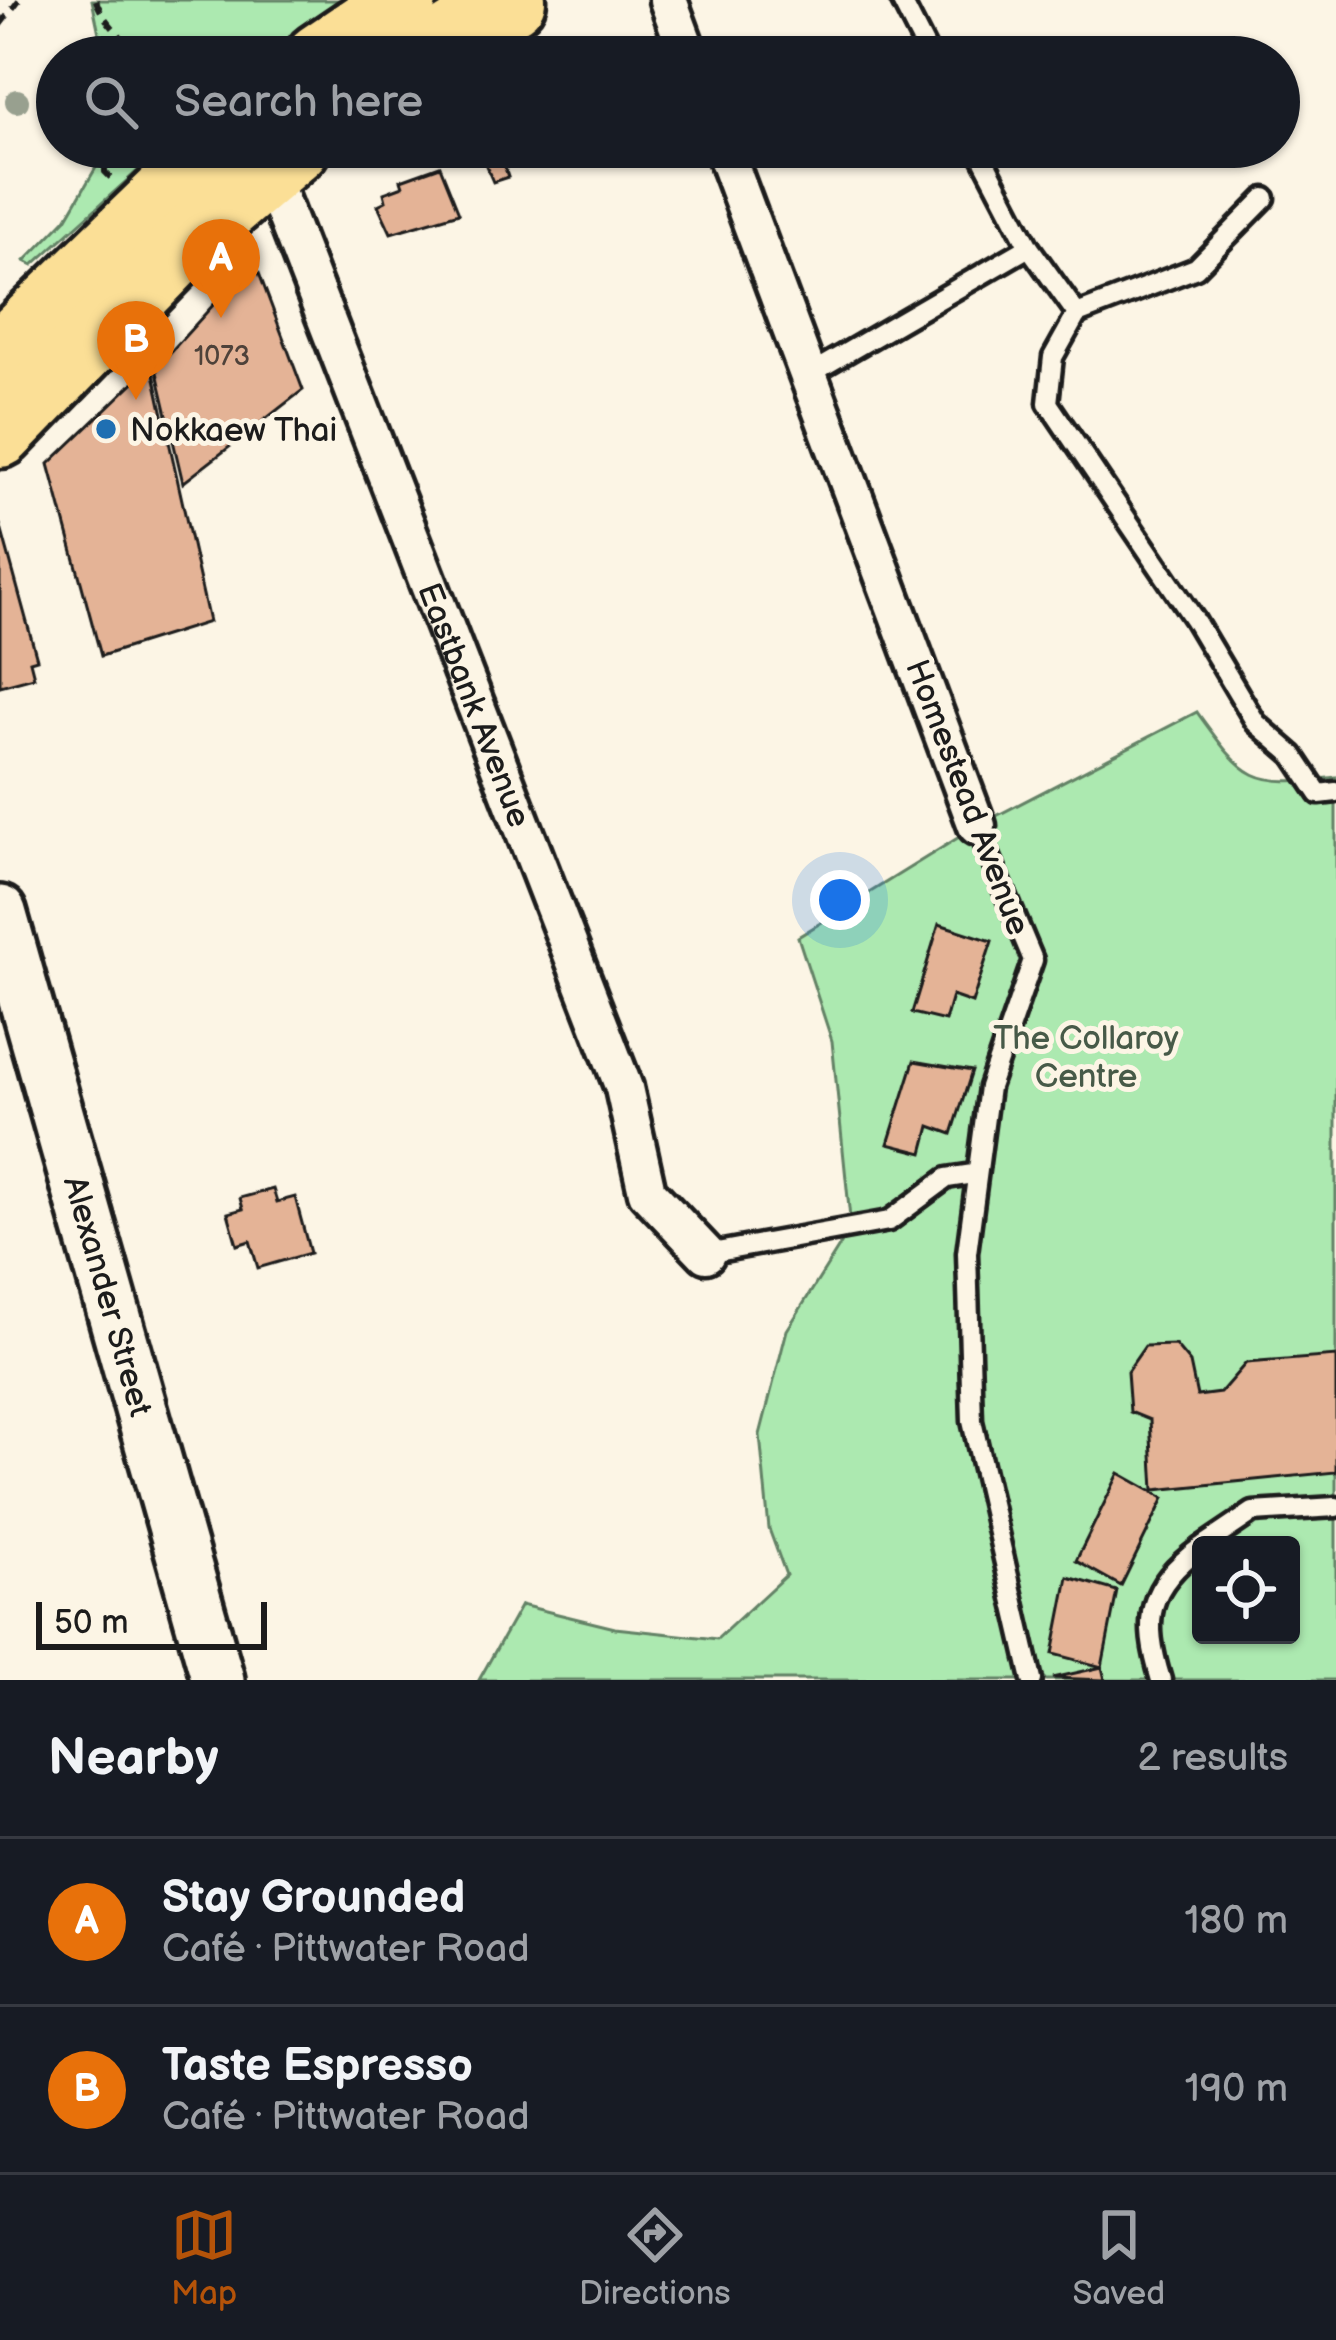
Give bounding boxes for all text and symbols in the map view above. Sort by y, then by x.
search box [36,36,1300,168]
icon: search [78,69,144,135]
text: Search here [174,75,423,130]
pin: A [182,219,260,318]
pin: B [97,301,175,400]
house number: 1073 [194,341,250,373]
place label: Nokkaew Thai [130,411,337,451]
marker: Nokkaew Thai [93,416,119,442]
street label: Eastbank Avenue [408,577,539,833]
street label: Homestead Avenue [896,654,1038,941]
your location [810,870,870,930]
park label: The Collaroy Centre [993,1019,1179,1097]
street label: Alexander Street [54,1172,160,1421]
map controls [1192,1536,1300,1644]
button: locate [1192,1536,1300,1644]
scale bar [36,1596,267,1649]
text: 50 m [54,1603,129,1643]
text: Nearby [48,1728,219,1789]
text: 2 results [1137,1735,1288,1782]
text: Stay Grounded [162,1871,465,1926]
text: A [75,1898,99,1945]
text: 180 m [1184,1898,1288,1945]
text: Café · Pittwater Road [162,1926,530,1973]
text: Taste Espresso [162,2039,473,2094]
text: B [73,2066,101,2113]
text: 190 m [1185,2066,1288,2113]
text: Café · Pittwater Road [162,2094,530,2141]
tab: Map [171,2202,237,2314]
tab: Directions [579,2202,731,2314]
tab: Saved [1072,2202,1165,2314]

